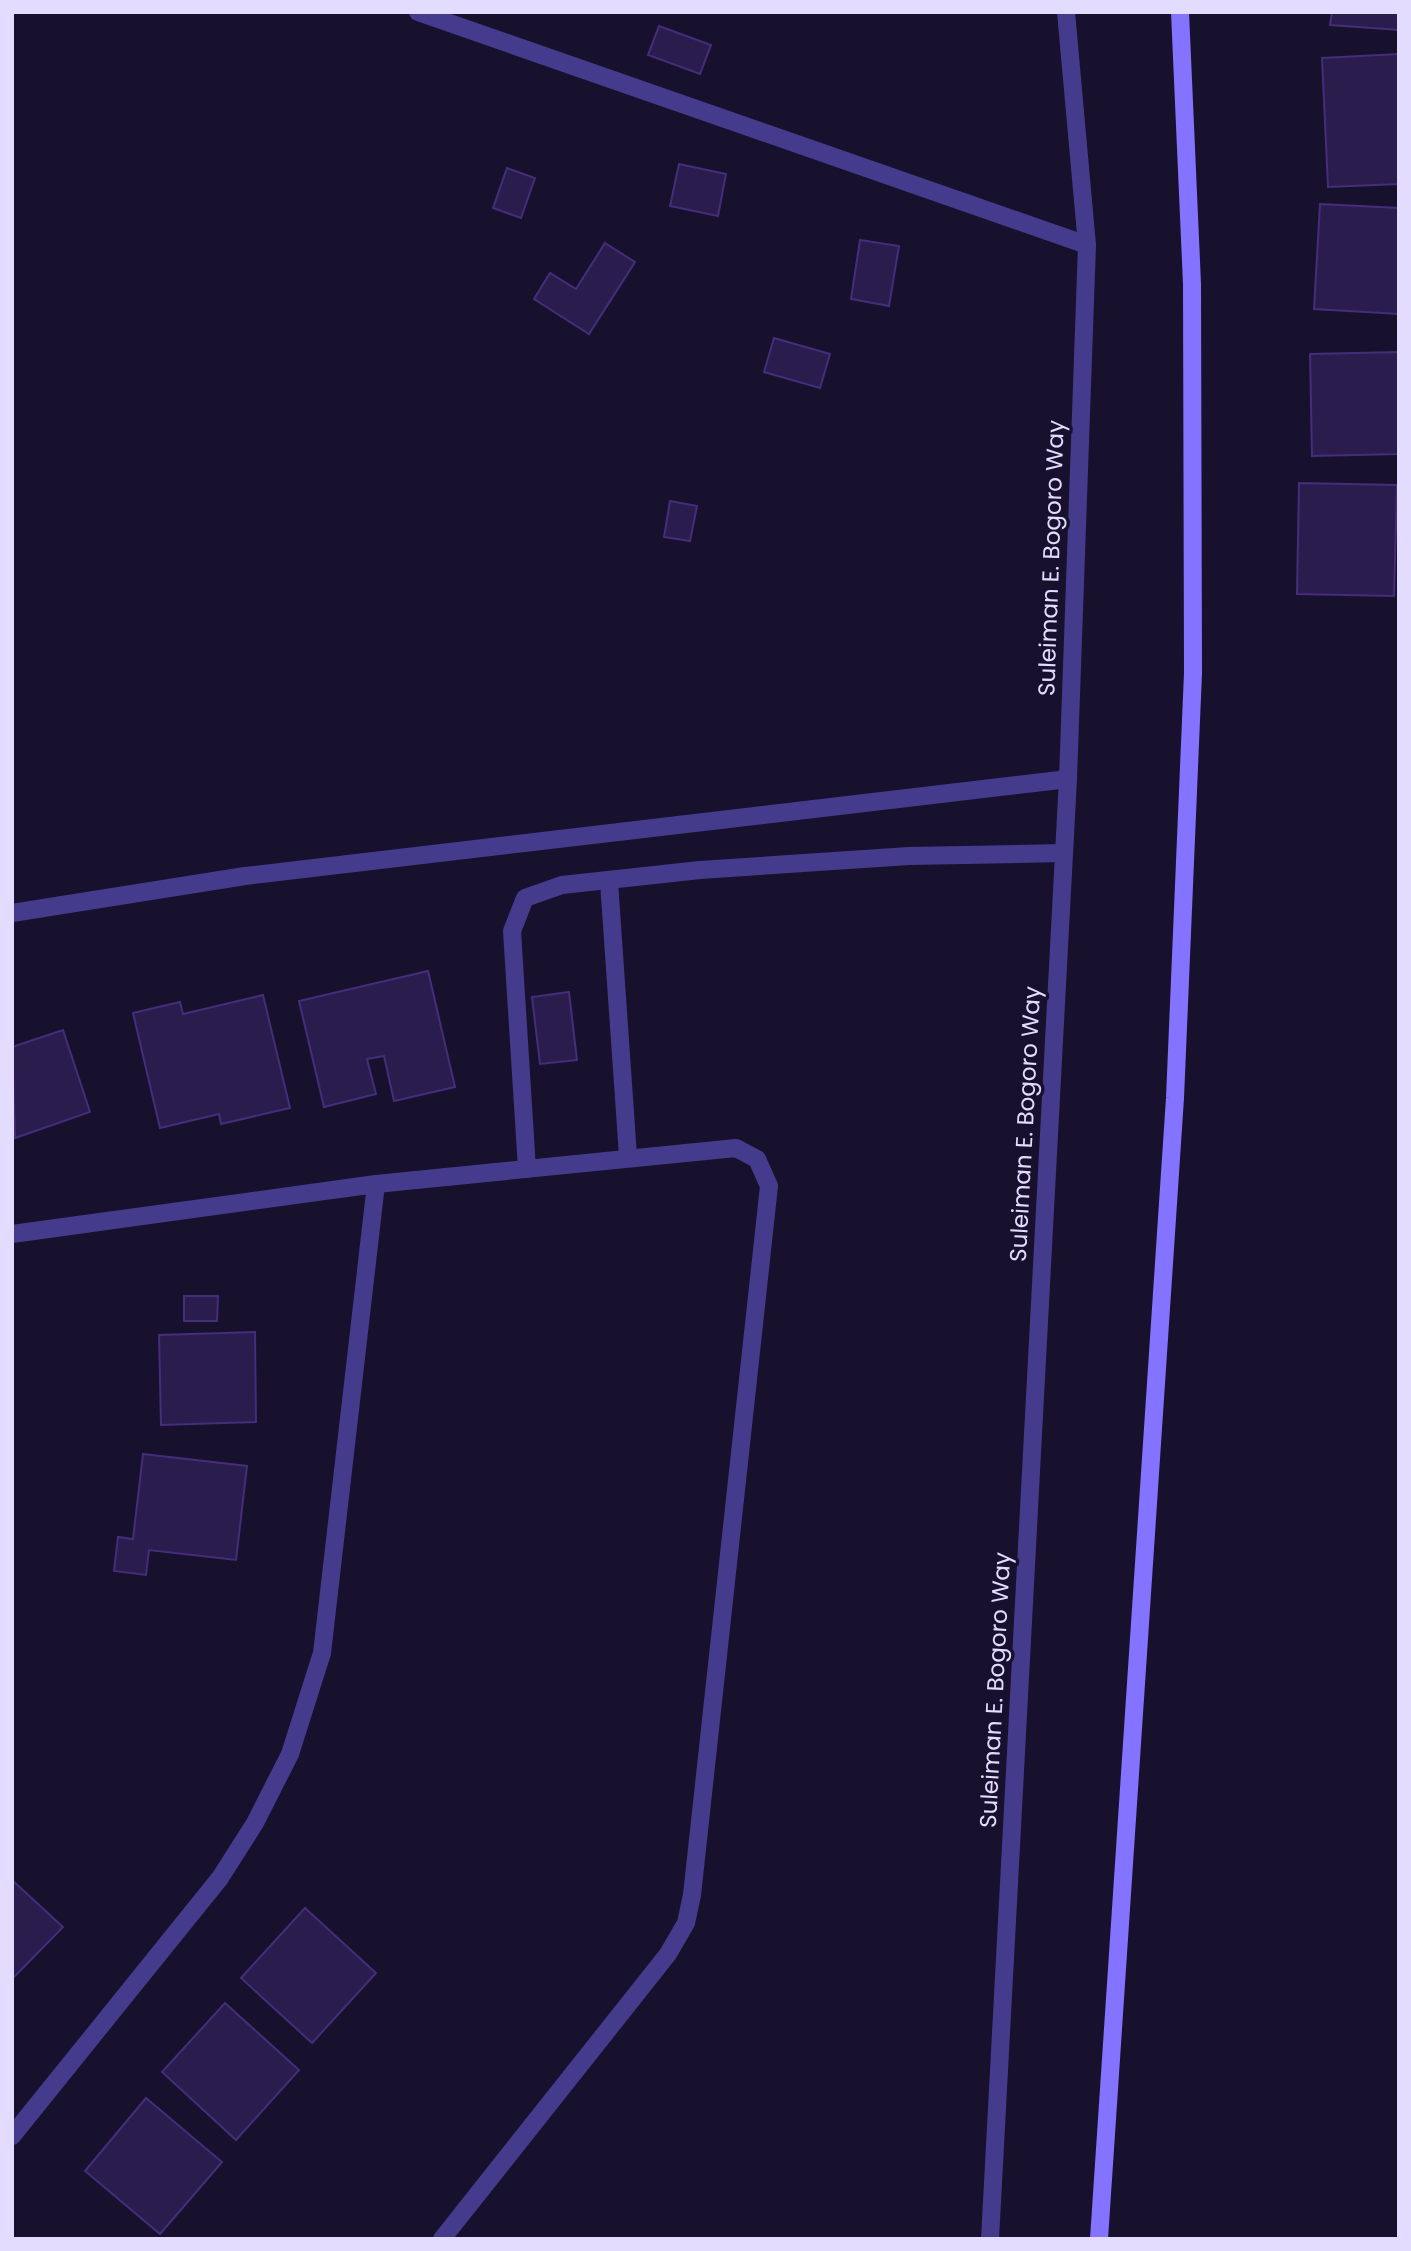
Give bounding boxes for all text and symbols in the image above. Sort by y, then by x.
street label: Suleiman E. Bogoro Way [1030,419,1072,697]
street label: Suleiman E. Bogoro Way [1002,985,1048,1263]
street label: Suleiman E. Bogoro Way [972,1551,1018,1829]

